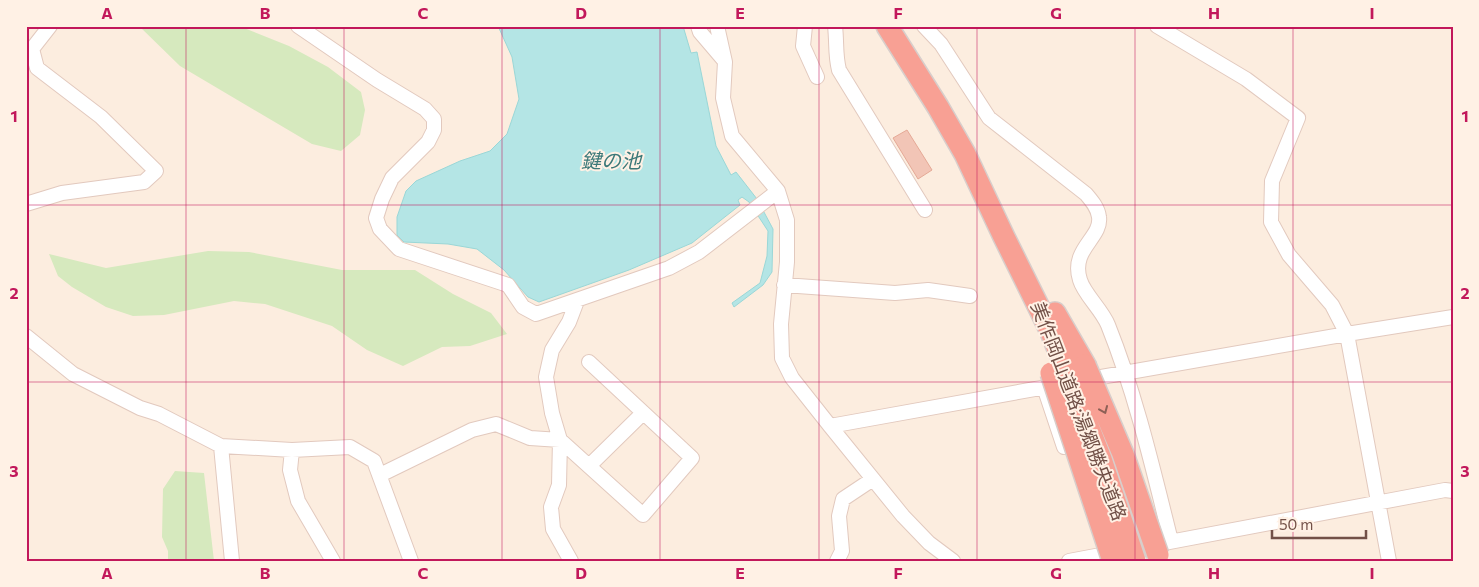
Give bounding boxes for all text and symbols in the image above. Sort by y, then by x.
text: A [101,3,113,22]
text: B [260,3,271,22]
text: C [418,3,429,22]
text: D [575,3,587,22]
text: E [735,3,745,22]
text: F [893,3,903,22]
text: G [1050,3,1062,22]
text: H [1208,3,1220,22]
text: I [1369,3,1375,22]
text: 1 [10,106,18,125]
text: 1 [1461,106,1469,125]
water label: 鍵の池 [581,148,643,172]
text: 2 [9,283,19,302]
text: 2 [1460,283,1470,302]
street label: 美作岡山道路;湯郷勝央道路 [1027,298,1132,523]
one-way arrow [1098,405,1109,414]
text: 3 [9,461,19,480]
text: 3 [1460,461,1470,480]
scale bar [1272,507,1365,539]
text: 50 m [1279,515,1313,533]
text: A [101,563,113,582]
text: B [260,563,271,582]
text: C [418,563,429,582]
text: D [575,563,587,582]
text: E [735,563,745,582]
text: F [893,563,903,582]
text: G [1050,563,1062,582]
text: H [1208,563,1220,582]
text: I [1369,563,1375,582]

